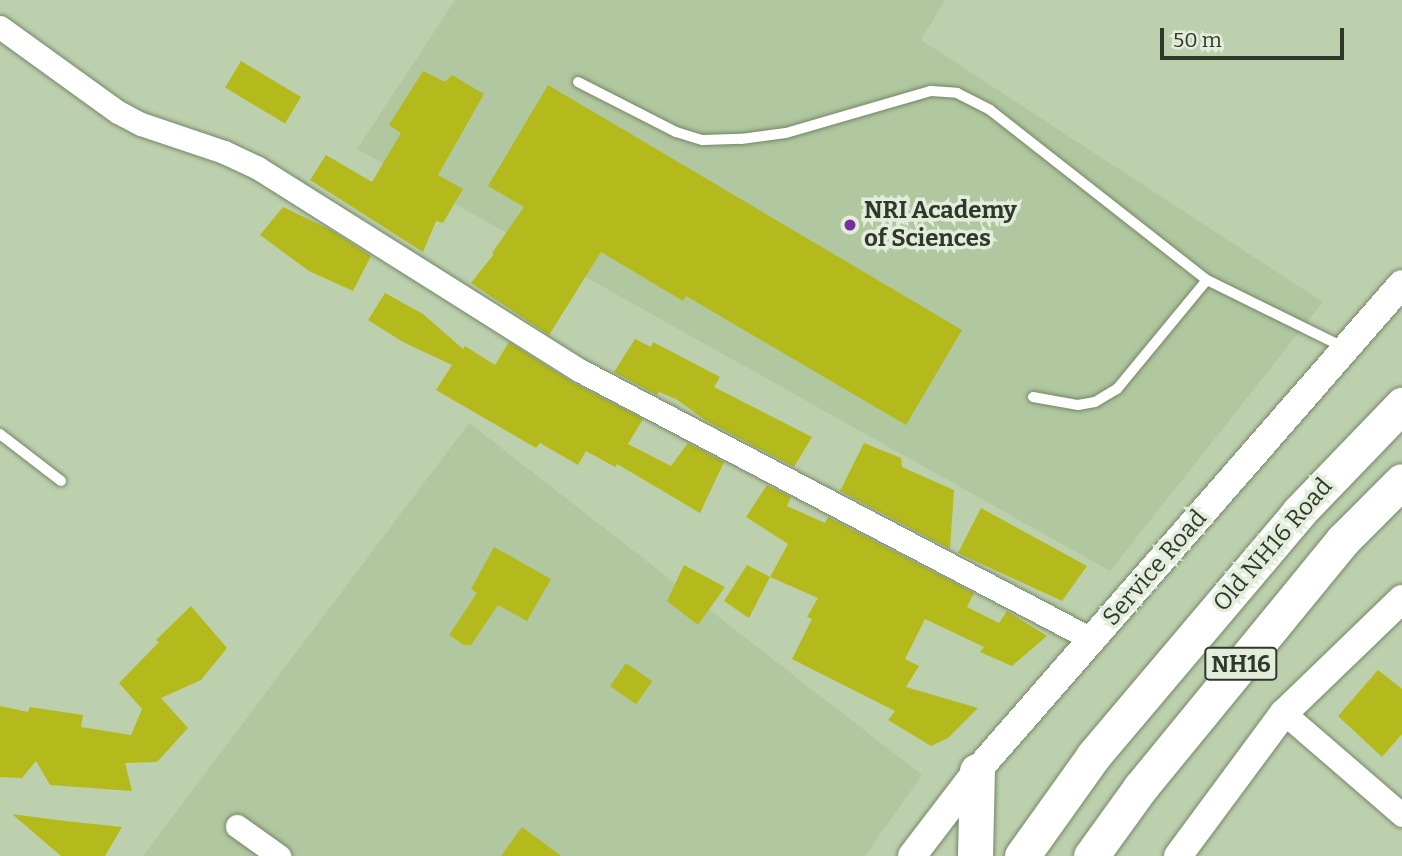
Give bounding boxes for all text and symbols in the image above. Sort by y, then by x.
scale bar [1164,14,1348,58]
text: 50 m [1173,27,1222,53]
place label: NRI Academy of Sciences [864,197,1017,253]
marker: NRI Academy of Sciences [842,217,858,233]
street label: Old NH16 Road [1207,473,1339,617]
street label: Service Road [1097,504,1213,632]
road number: NH16 [1204,644,1278,684]

